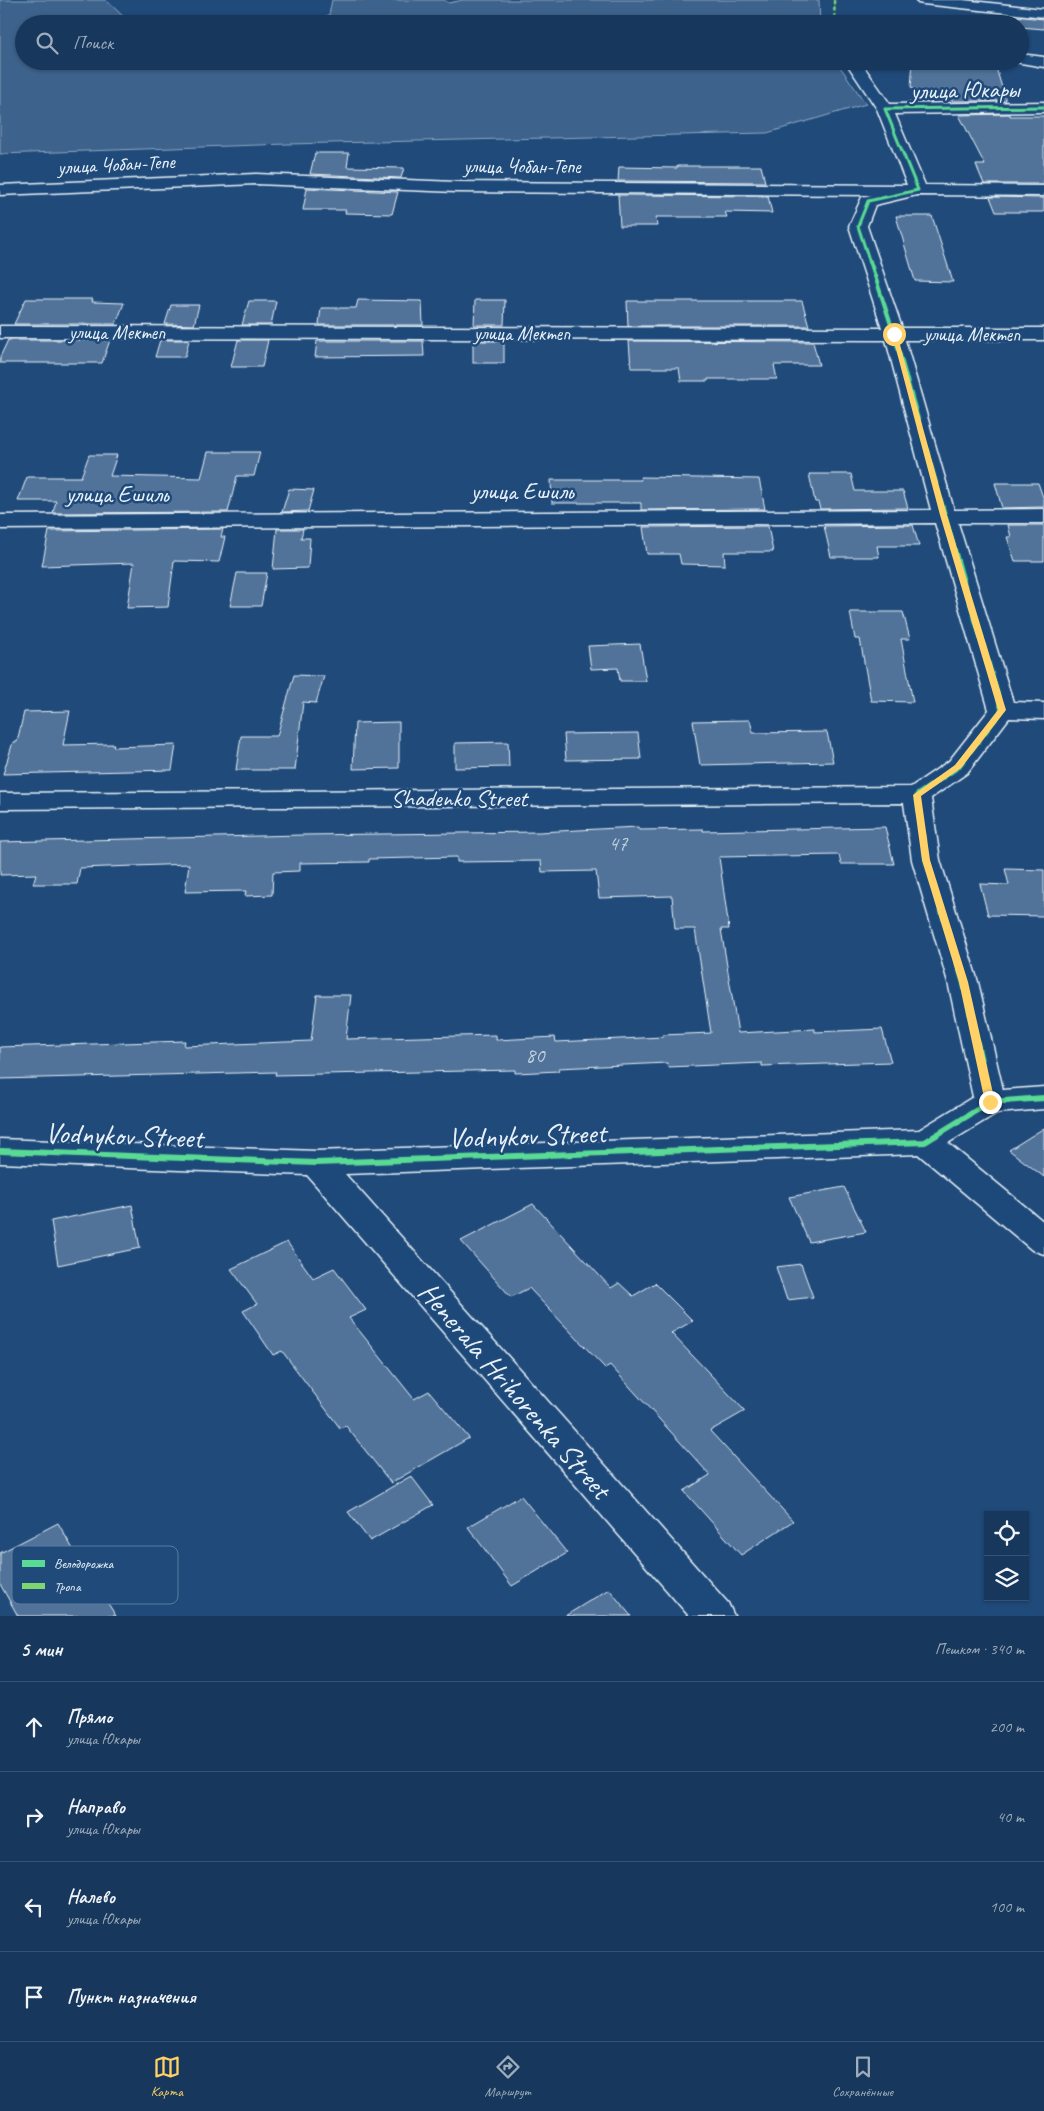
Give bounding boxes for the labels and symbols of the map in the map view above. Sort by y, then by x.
street label: улица Юкары [908,74,1022,106]
street label: улица Чобан-Тепе [56,149,177,180]
street label: улица Чобан-Тепе [462,154,582,179]
street label: улица Мектеп [68,320,166,345]
street label: улица Мектеп [473,321,571,346]
street label: улица Мектеп [923,322,1021,347]
route start [883,323,906,346]
street label: улица Ешиль [469,476,575,506]
street label: улица Ешиль [64,479,170,509]
street label: Shadenko Street [391,783,529,813]
house number: 47 [609,830,629,856]
house number: 80 [526,1042,546,1068]
route end [979,1091,1002,1114]
street label: Vodnykov Street [44,1114,206,1157]
street label: Vodnykov Street [447,1114,609,1157]
street label: Henerala Hrihorenka Street [410,1274,621,1508]
legend [12,1546,178,1604]
text: Велодорожка [54,1555,115,1572]
text: Тропа [54,1578,82,1595]

